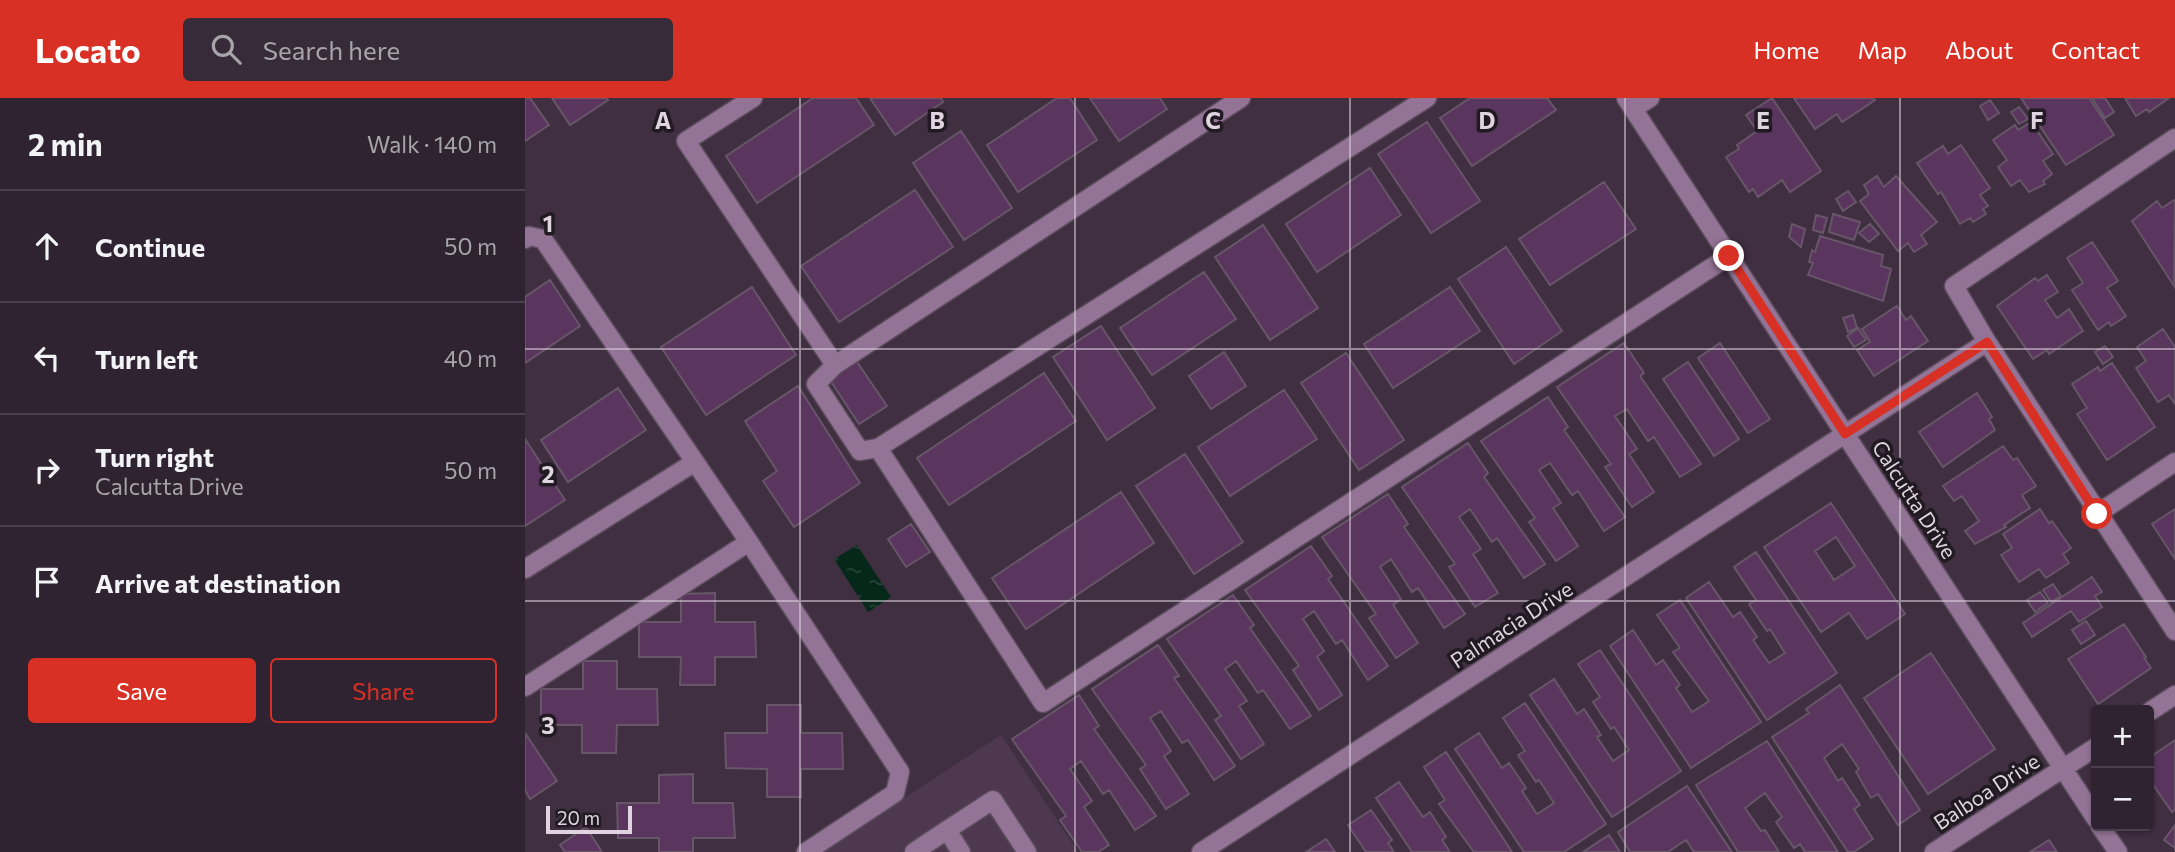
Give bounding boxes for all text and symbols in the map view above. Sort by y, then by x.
search box [183,18,673,81]
text: Locato [35,29,141,70]
icon: search [207,30,245,68]
text: Search here [263,34,400,65]
text: Home [1754,35,1820,64]
text: Map [1858,35,1907,64]
text: About [1945,35,2013,64]
text: Contact [2051,35,2140,64]
text: A [655,106,672,134]
text: B [929,106,945,134]
text: C [1205,106,1221,134]
text: D [1479,106,1496,134]
text: E [1756,106,1770,134]
text: F [2030,106,2044,134]
text: 2 min [28,125,103,162]
text: Walk · 140 m [367,130,497,158]
text: 1 [543,209,553,237]
icon: ahead [28,227,66,265]
text: Continue [95,231,205,262]
text: 50 m [444,232,497,260]
route end [1713,240,1744,271]
icon: left [28,339,66,377]
text: Turn left [95,343,198,374]
text: 40 m [444,344,497,372]
street label: Calcutta Drive [1868,435,1962,563]
text: Turn right [95,441,214,472]
icon: right [28,451,66,489]
text: 50 m [444,456,497,484]
text: 2 [541,460,555,488]
text: Calcutta Drive [95,472,244,500]
route start [2081,498,2112,529]
icon: arrive [28,563,66,601]
text: Arrive at destination [95,567,341,598]
street label: Palmacia Drive [1445,575,1577,673]
button: Save [28,658,256,723]
button: Share [270,658,497,723]
map controls [2091,705,2154,831]
button: + [2091,705,2154,768]
text: 3 [541,711,555,739]
street label: Balboa Drive [1929,748,2043,834]
button: − [2091,768,2154,831]
scale bar [546,803,632,835]
text: 20 m [557,806,600,829]

